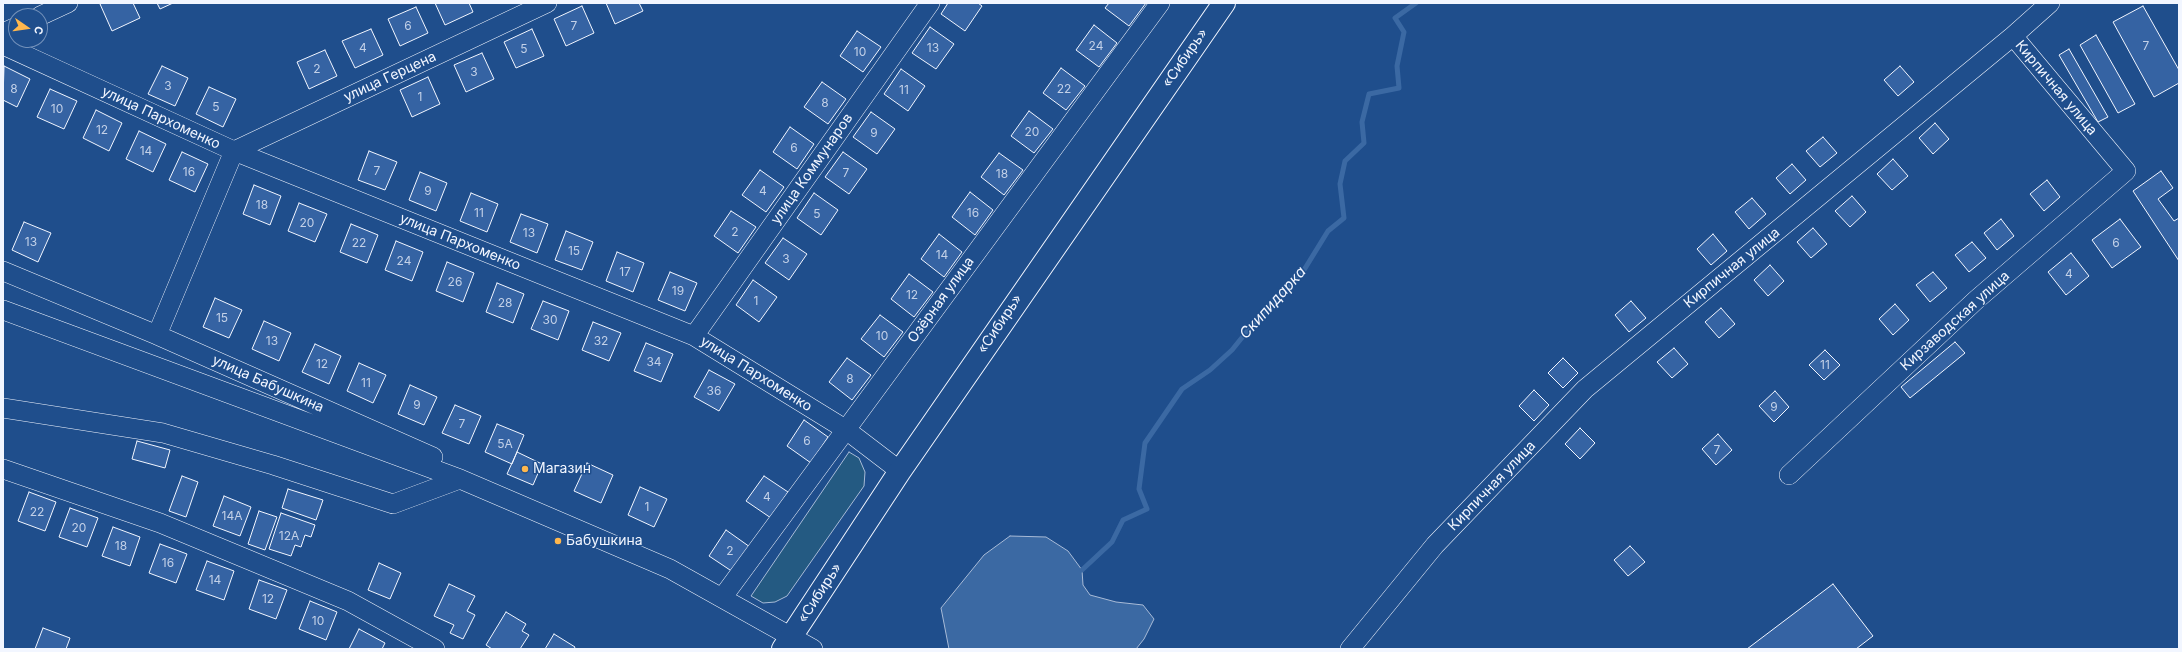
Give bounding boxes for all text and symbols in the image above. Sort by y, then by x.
north arrow [8,8,48,48]
house number: 6 [404,19,412,33]
house number: 7 [571,19,577,33]
text: С [31,25,46,36]
street label: «Сибирь» [1159,25,1211,91]
street label: Кирпичная улица [2011,37,2101,139]
house number: 24 [1089,39,1103,53]
house number: 7 [2143,39,2149,53]
house number: 4 [359,41,367,55]
house number: 13 [927,41,939,55]
house number: 5 [520,42,528,56]
house number: 10 [854,45,866,59]
street label: улица Герцена [341,48,439,106]
house number: 2 [313,62,321,76]
house number: 3 [470,65,478,79]
house number: 3 [164,79,172,93]
house number: 8 [10,82,18,96]
house number: 22 [1057,82,1071,96]
street label: улица Пархоменко [99,83,223,153]
house number: 11 [899,83,909,97]
house number: 1 [418,90,422,104]
house number: 8 [821,96,829,110]
house number: 5 [212,100,220,114]
house number: 10 [51,102,63,116]
street label: улица Коммунаров [767,110,857,228]
house number: 12 [96,123,108,137]
house number: 20 [1025,125,1039,139]
house number: 9 [870,126,878,140]
house number: 6 [790,141,798,155]
house number: 14 [140,144,152,158]
house number: 7 [374,164,380,178]
house number: 16 [183,165,195,179]
house number: 7 [843,166,849,180]
house number: 18 [996,167,1008,181]
house number: 9 [424,184,432,198]
house number: 4 [759,184,767,198]
house number: 18 [256,198,268,212]
house number: 11 [474,206,484,220]
house number: 16 [967,206,979,220]
house number: 5 [813,207,821,221]
street label: улица Пархоменко [397,210,523,274]
house number: 20 [300,216,314,230]
street label: Кирпичная улица [1681,224,1783,312]
house number: 2 [731,225,739,239]
house number: 13 [523,226,535,240]
house number: 13 [25,235,37,249]
house number: 22 [352,236,366,250]
house number: 6 [2112,236,2120,250]
house number: 15 [568,244,580,258]
house number: 14 [936,248,948,262]
house number: 3 [782,252,790,266]
house number: 24 [397,254,411,268]
street label: Озёрная улица [904,254,978,346]
water label: Скипидарка [1236,263,1310,343]
house number: 17 [619,265,631,279]
house number: 4 [2065,267,2073,281]
street label: Кирзаводская улица [1897,268,2013,374]
house number: 26 [448,275,462,289]
house number: 19 [672,284,684,298]
house number: 12 [906,288,918,302]
street label: «Сибирь» [974,291,1026,357]
house number: 1 [754,294,758,308]
house number: 28 [498,296,512,310]
house number: 15 [216,311,228,325]
house number: 30 [543,313,557,327]
house number: 10 [876,329,888,343]
street label: улица Пархоменко [697,333,815,415]
house number: 13 [266,334,278,348]
house number: 32 [594,334,608,348]
street label: улица Бабушкина [210,352,326,416]
house number: 34 [646,355,662,369]
house number: 12 [316,357,328,371]
house number: 11 [1820,358,1830,372]
house number: 8 [846,372,854,386]
house number: 11 [361,376,371,390]
house number: 36 [707,384,721,398]
house number: 9 [413,398,421,412]
house number: 9 [1770,400,1778,414]
house number: 7 [459,417,465,431]
house number: 6 [803,434,811,448]
house number: 5А [497,437,513,451]
street label: Кирпичная улица [1445,438,1539,534]
house number: 7 [1714,443,1720,457]
place label: Магазин [533,461,591,477]
marker: Магазин [520,464,530,474]
house number: 4 [763,490,771,504]
house number: 1 [645,500,649,514]
house number: 22 [30,505,44,519]
house number: 14А [222,509,242,523]
house number: 20 [72,521,86,535]
house number: 12А [279,529,299,543]
place label: Бабушкина [566,533,643,549]
marker: Бабушкина [553,536,563,546]
house number: 18 [115,539,127,553]
house number: 2 [726,544,734,558]
house number: 16 [162,556,174,570]
street label: «Сибирь» [794,560,846,626]
house number: 14 [209,573,221,587]
house number: 12 [262,592,274,606]
house number: 10 [312,614,324,628]

